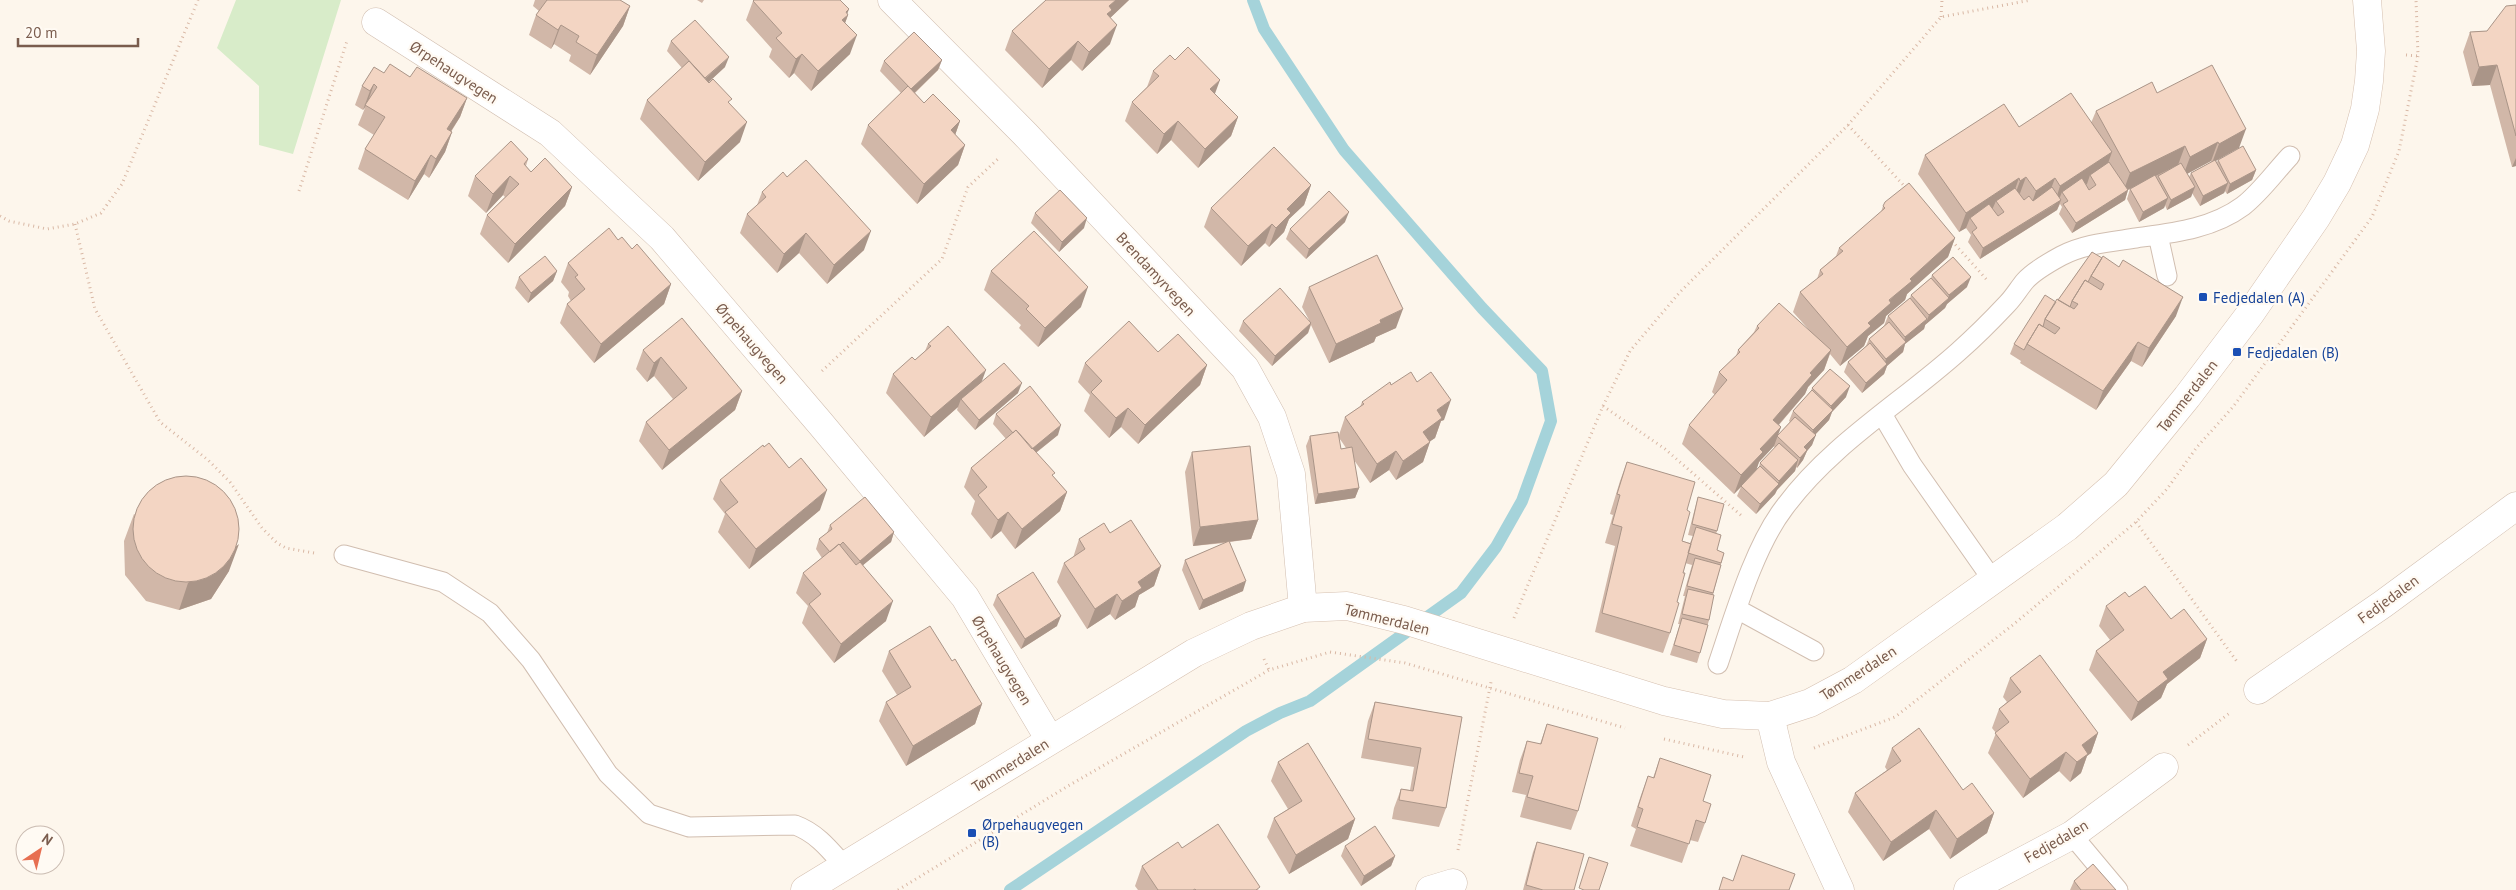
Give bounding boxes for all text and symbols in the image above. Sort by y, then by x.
scale bar [18,15,138,47]
text: 20 m [25,23,58,42]
street label: Ørpehaugvegen [406,36,502,108]
street label: Brendamyrvegen [1112,228,1200,320]
place label: Fedjedalen (A) [2213,288,2305,307]
marker: Fedjedalen (A) [2197,291,2209,303]
street label: Ørpehaugvegen [712,299,792,387]
place label: Fedjedalen (B) [2247,343,2339,362]
marker: Fedjedalen (B) [2231,346,2243,358]
street label: Tømmerdalen [2153,356,2221,436]
street label: Fedjedalen [2354,571,2422,627]
street label: Tømmerdalen [1342,599,1432,639]
street label: Ørpehaugvegen [968,612,1036,708]
street label: Tømmerdalen [1816,641,1900,705]
street label: Tømmerdalen [968,734,1052,796]
place label: Ørpehaugvegen (B) [982,815,1083,851]
street label: Fedjedalen [2021,815,2091,867]
north arrow [15,825,65,875]
marker: Ørpehaugvegen (B) [966,827,978,839]
text: N [39,829,56,849]

